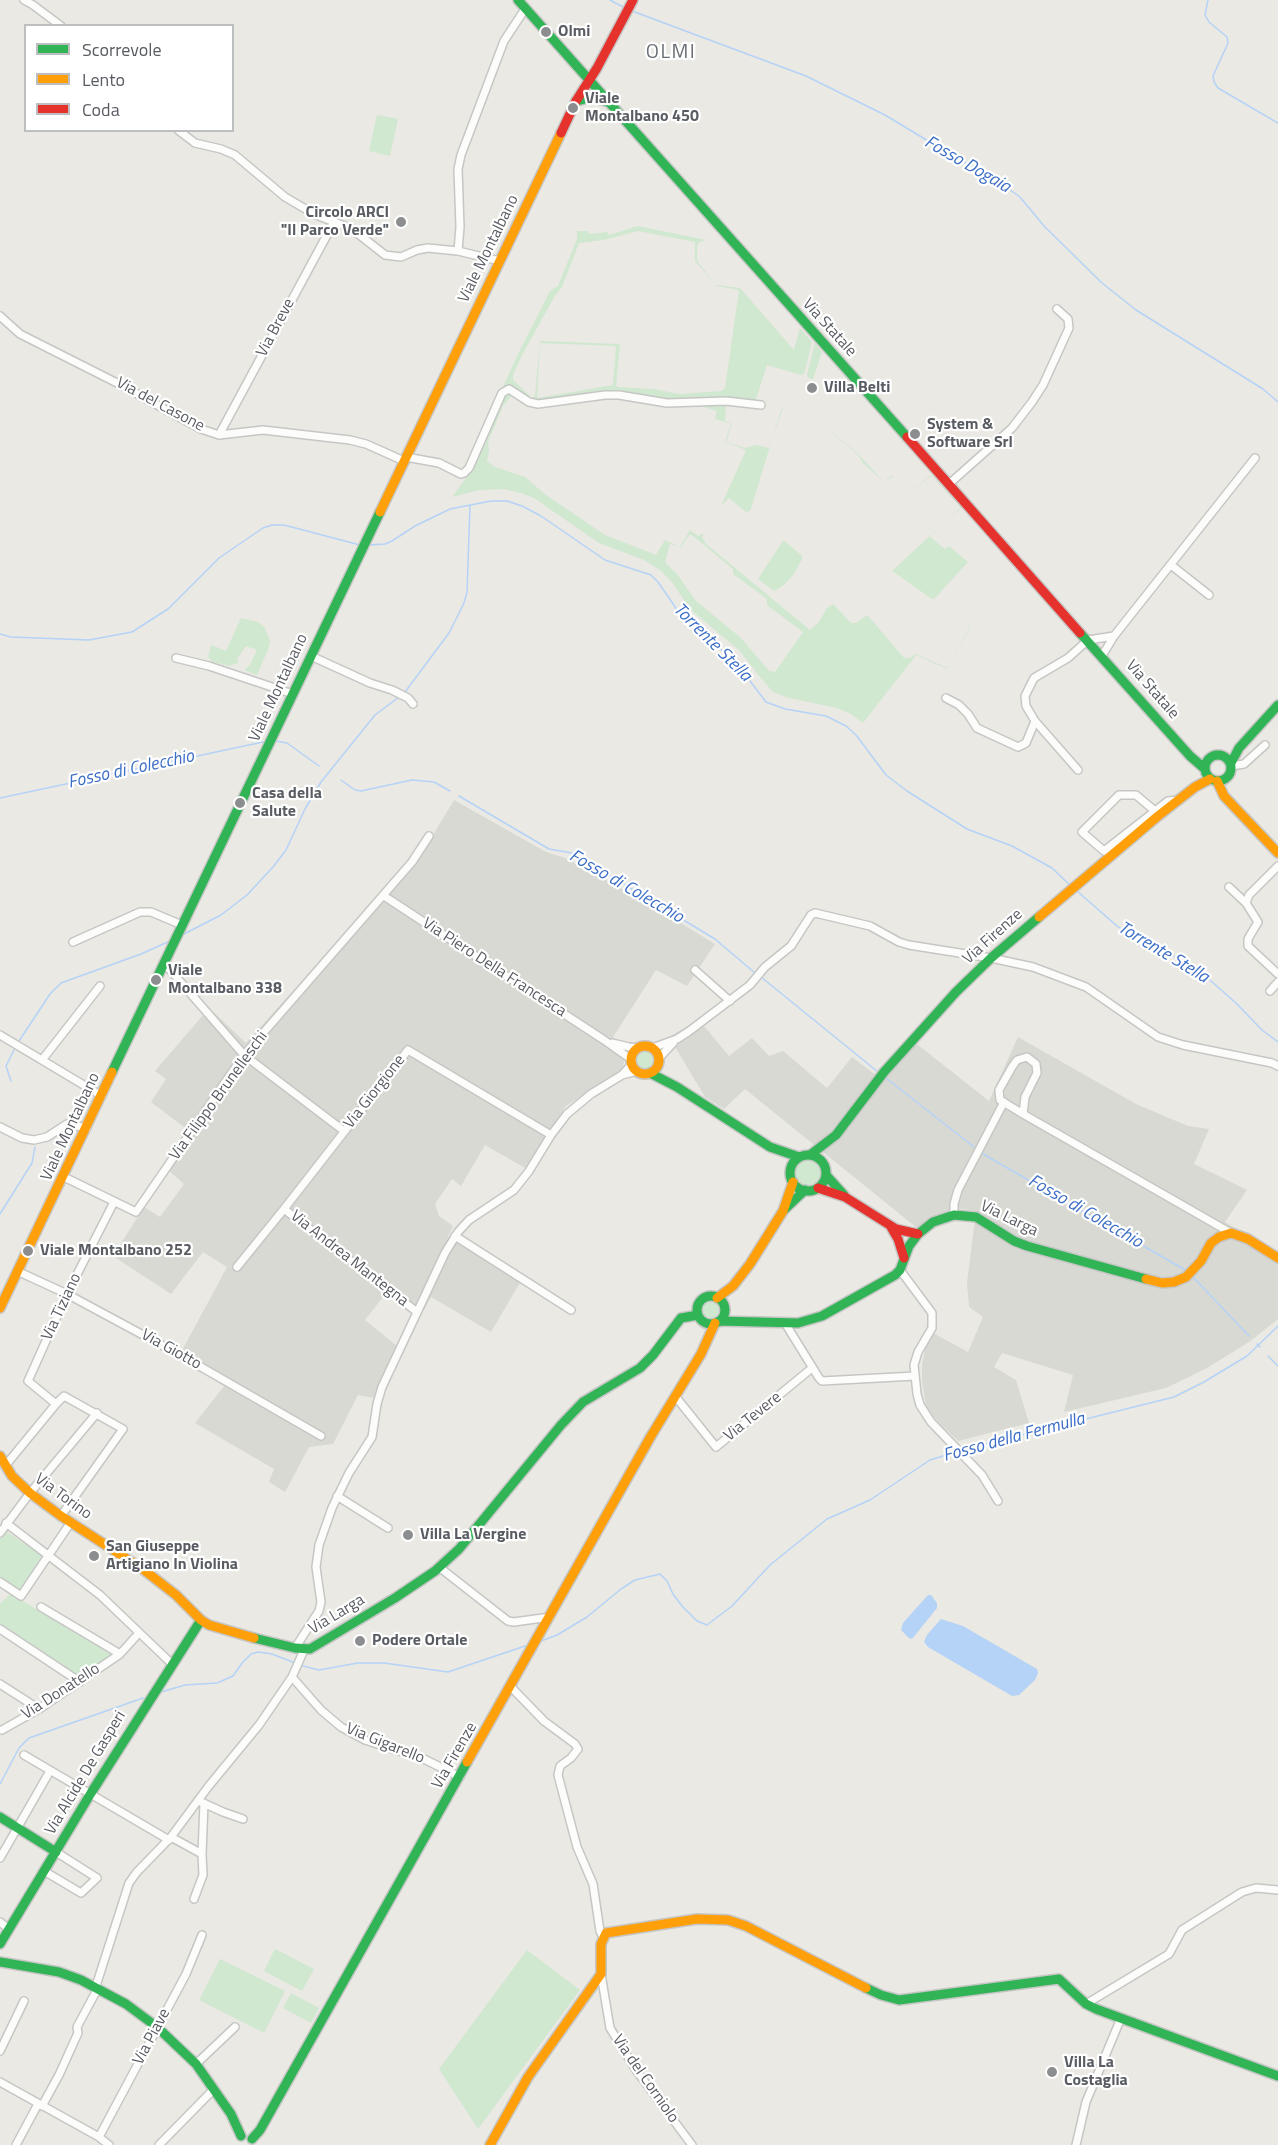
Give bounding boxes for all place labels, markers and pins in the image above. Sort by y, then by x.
place label: Olmi [558,22,590,42]
marker: Olmi [539,25,553,39]
place label: Viale Montalbano 450 [585,89,699,127]
marker: Viale Montalbano 450 [566,101,580,115]
place label: Circolo ARCI "Il Parco Verde" [281,203,389,241]
marker: Circolo ARCI "Il Parco Verde" [394,215,408,229]
place label: Villa Belti [824,378,890,398]
marker: Villa Belti [805,381,819,395]
place label: System & Software Srl [927,415,1013,453]
marker: System & Software Srl [908,427,922,441]
place label: Casa della Salute [252,784,322,822]
marker: Casa della Salute [233,796,247,810]
place label: Viale Montalbano 338 [168,961,282,999]
marker: Viale Montalbano 338 [149,973,163,987]
place label: Viale Montalbano 252 [40,1241,192,1261]
marker: Viale Montalbano 252 [21,1244,35,1258]
place label: Villa La Vergine [420,1525,526,1545]
marker: Villa La Vergine [401,1528,415,1542]
place label: San Giuseppe Artigiano In Violina [106,1537,238,1575]
marker: San Giuseppe Artigiano In Violina [87,1549,101,1563]
place label: Podere Ortale [372,1631,467,1651]
marker: Podere Ortale [353,1634,367,1648]
place label: Villa La Costaglia [1064,2053,1128,2091]
marker: Villa La Costaglia [1045,2065,1059,2079]

